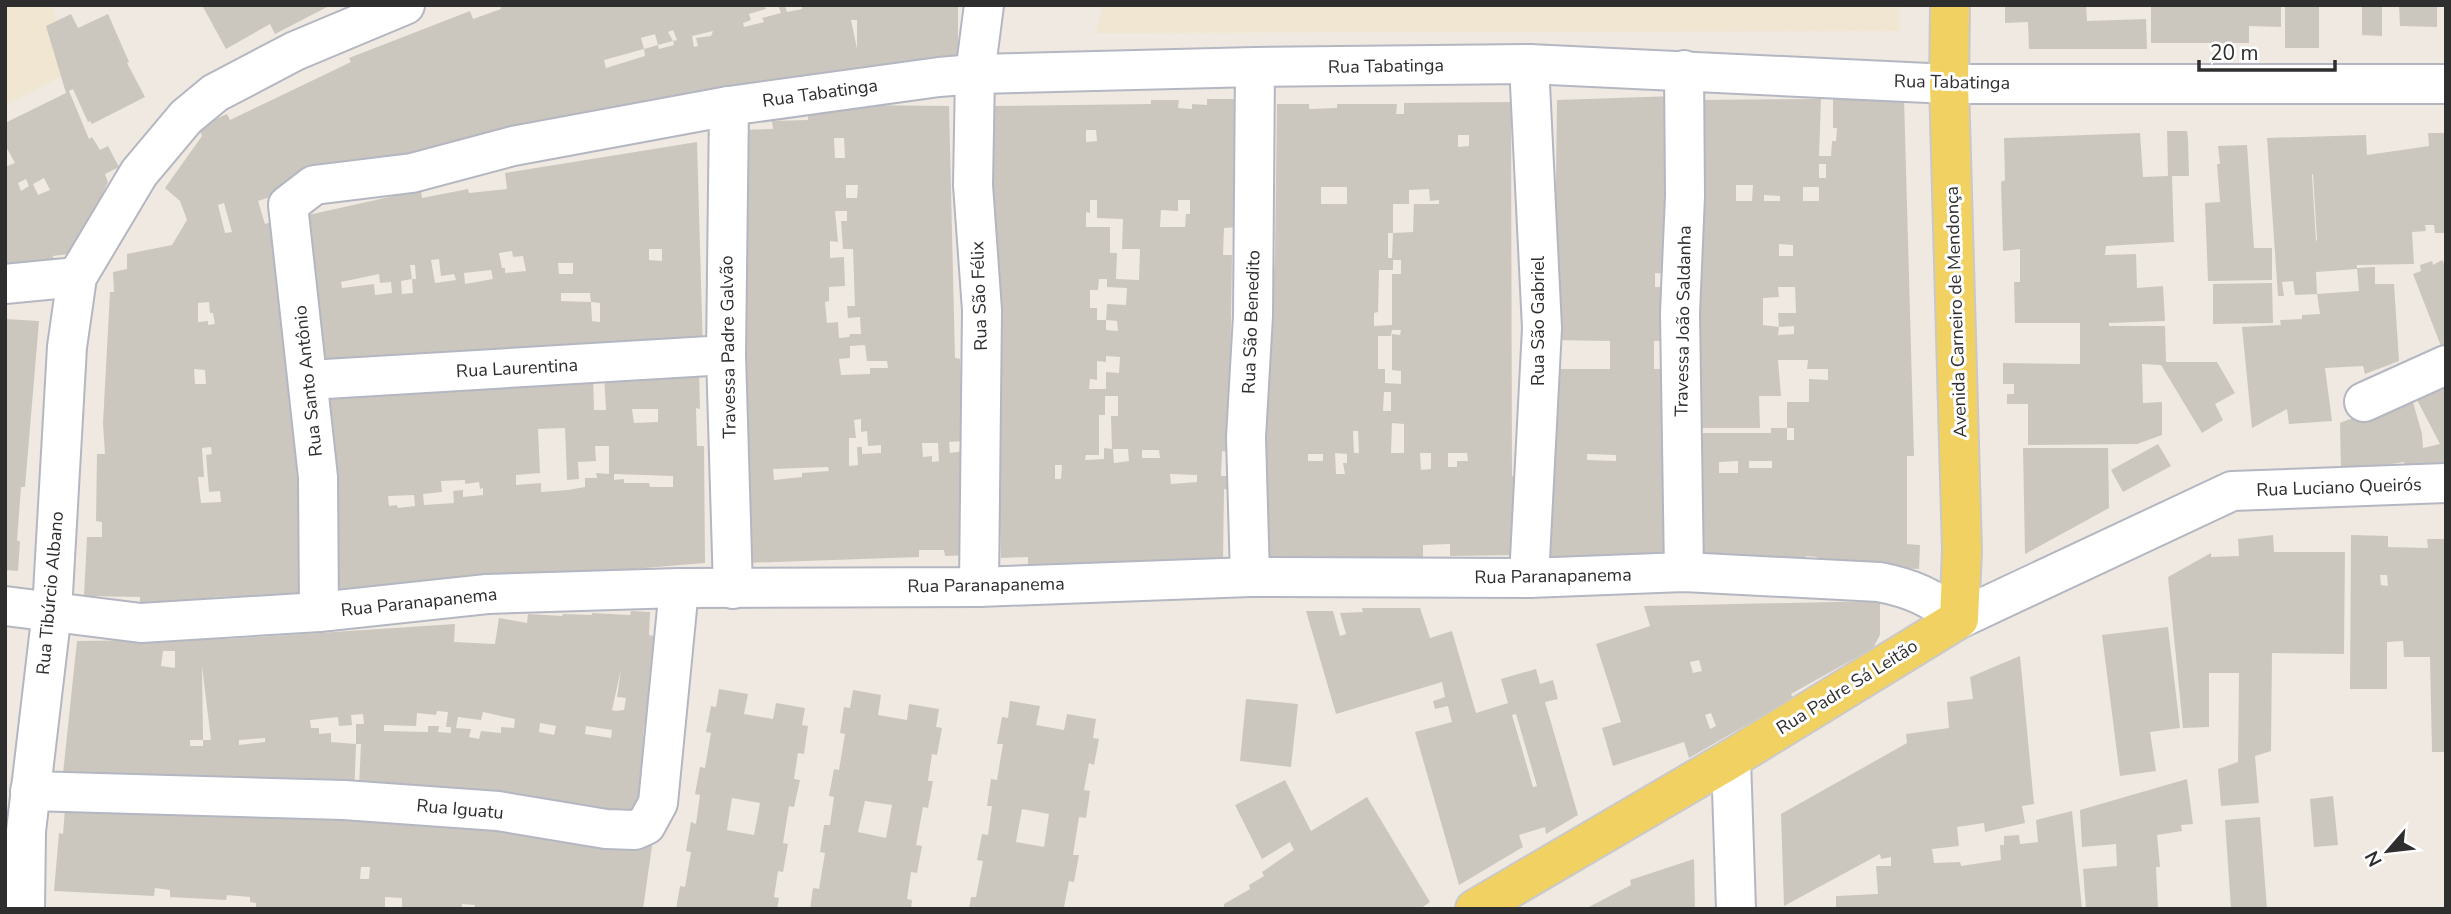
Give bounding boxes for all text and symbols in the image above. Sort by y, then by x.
scale bar [2199,28,2336,72]
text: 20 m [2210,39,2259,67]
street label: Rua Tabatinga [1328,53,1444,79]
street label: Rua Tabatinga [1894,69,2010,95]
street label: Rua Tabatinga [761,73,879,113]
street label: Avenida Carneiro de Mendonça [1940,186,1972,438]
street label: Travessa João Saldanha [1669,225,1697,417]
street label: Rua São Félix [965,240,993,351]
street label: Rua São Benedito [1236,250,1266,394]
street label: Travessa Padre Galvão [714,255,742,439]
street label: Rua São Gabriel [1526,255,1550,386]
street label: Rua Santo Antônio [288,304,328,458]
street label: Rua Laurentina [455,353,579,383]
street label: Rua Luciano Queirós [2256,472,2422,502]
street label: Rua Tibúrcio Albano [31,510,69,676]
street label: Rua Paranapanema [1474,563,1632,589]
street label: Rua Paranapanema [907,572,1065,598]
street label: Rua Paranapanema [340,582,498,622]
street label: Rua Padre Sá Leitão [1772,634,1922,740]
street label: Rua Iguatu [415,793,505,825]
north arrow [2353,816,2423,886]
text: N [2359,846,2389,871]

